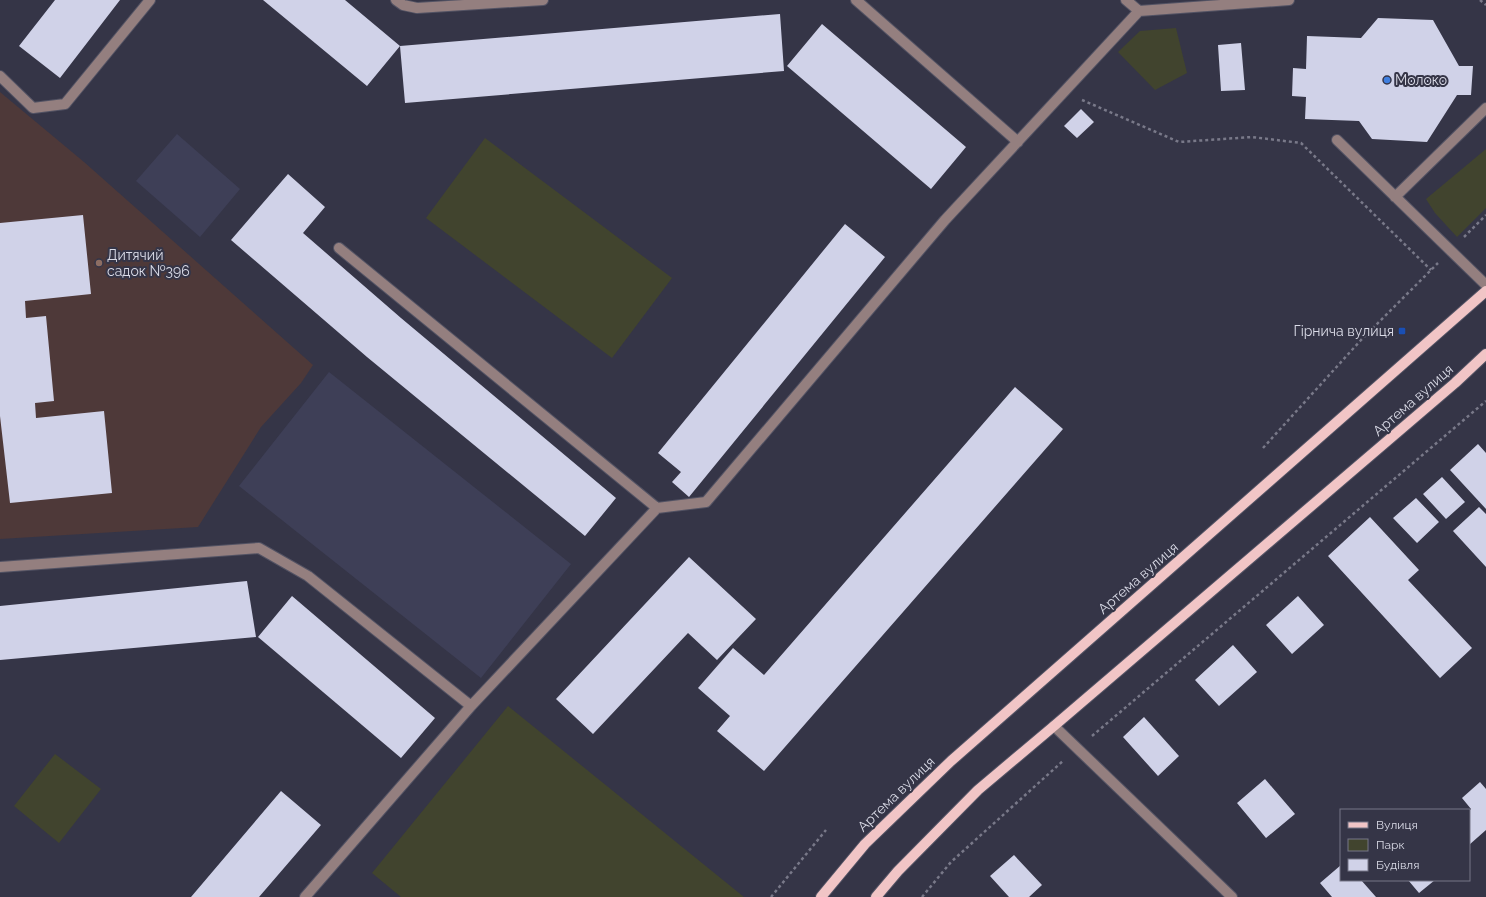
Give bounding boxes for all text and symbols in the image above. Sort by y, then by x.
place label: Молоко [1395,72,1447,88]
marker: Молоко [1382,75,1392,85]
place label: Дитячий садок №396 [107,247,190,279]
marker: Дитячий садок №396 [94,258,104,268]
place label: Гірнича вулиця [1293,323,1394,339]
marker: Гірнича вулиця [1397,326,1407,336]
street label: Артема вулиця [1370,361,1456,439]
street label: Артема вулиця [1095,539,1181,617]
street label: Артема вулиця [854,753,938,835]
legend [1340,809,1470,881]
text: Вулиця [1376,818,1418,832]
text: Парк [1376,838,1405,852]
text: Будівля [1376,858,1419,872]

